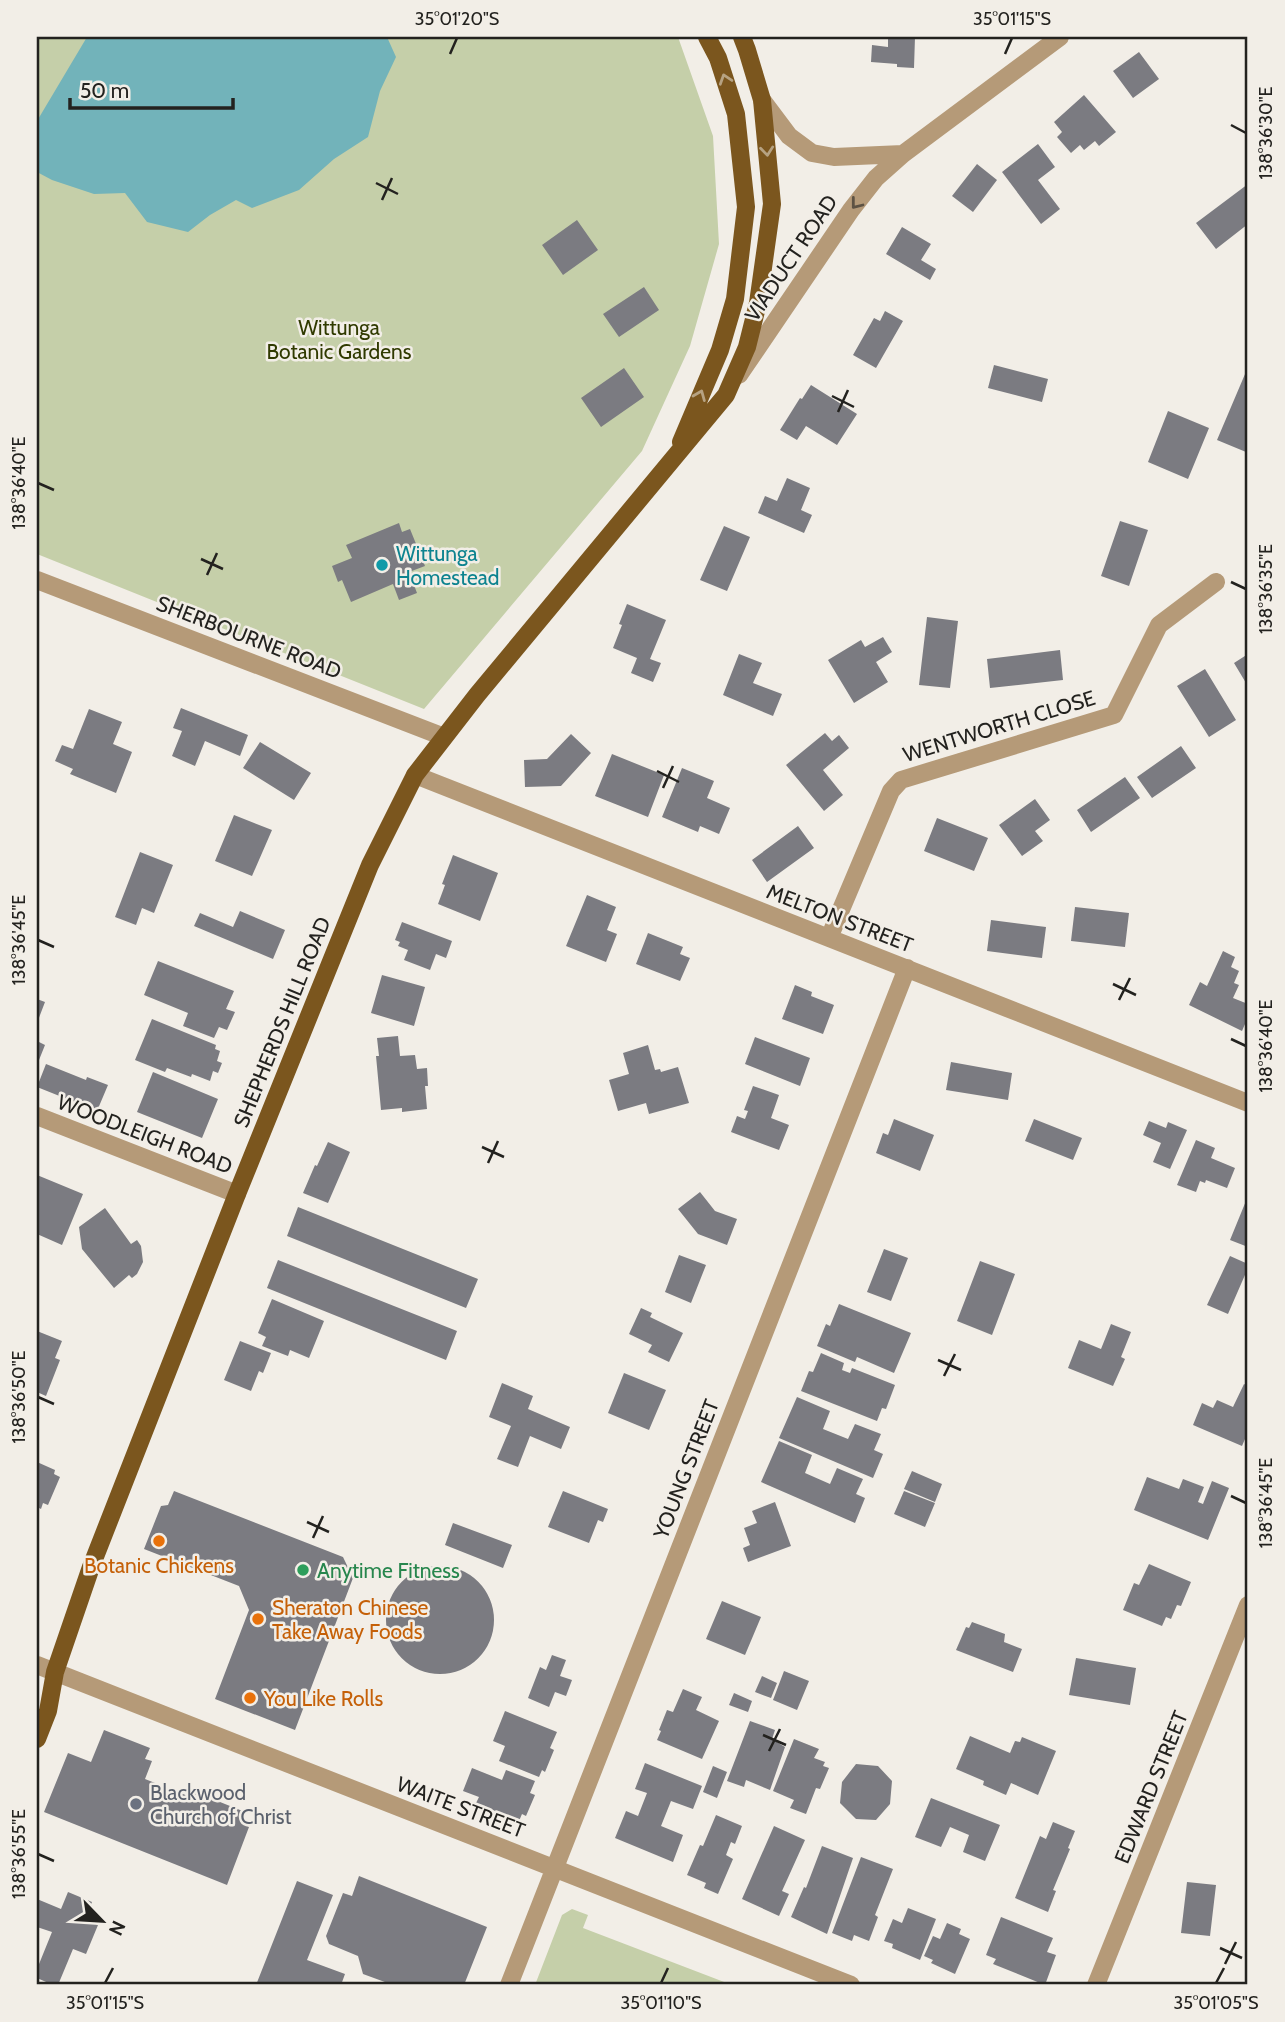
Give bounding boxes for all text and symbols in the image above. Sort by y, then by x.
text: 35°01'20"S [415,8,499,30]
text: 35°01'15"S [973,8,1051,30]
scale bar [70,66,233,110]
one-way arrow [719,73,733,86]
text: 50 m [80,78,129,103]
text: 138°36'30"E [1255,87,1277,179]
one-way arrow [759,145,774,156]
street label: VIADUCT ROAD [739,190,843,326]
one-way arrow [851,196,864,208]
park label: Wittunga Botanic Gardens [267,315,412,364]
one-way arrow [692,390,706,403]
text: 138°36'40"E [8,436,30,530]
place label: Wittunga Homestead [396,541,499,590]
text: 138°36'35"E [1255,544,1277,634]
marker: Wittunga Homestead [374,557,390,573]
street label: SHERBOURNE ROAD [153,590,345,684]
street label: WENTWORTH CLOSE [900,685,1098,767]
street label: MELTON STREET [763,879,917,957]
text: 138°36'45"E [8,895,30,985]
street label: SHEPHERDS HILL ROAD [228,913,336,1131]
text: 138°36'40"E [1255,999,1277,1093]
street label: WOODLEIGH ROAD [54,1089,236,1179]
text: 138°36'50"E [8,1351,30,1443]
street label: YOUNG STREET [648,1396,724,1543]
text: 138°36'45"E [1255,1458,1277,1548]
marker: Botanic Chickens [151,1533,167,1549]
place label: Botanic Chickens [84,1553,234,1578]
place label: Anytime Fitness [317,1558,460,1583]
marker: Anytime Fitness [295,1562,311,1578]
place label: Sheraton Chinese Take Away Foods [272,1595,429,1644]
marker: Sheraton Chinese Take Away Foods [250,1611,266,1627]
place label: You Like Rolls [263,1686,384,1711]
marker: You Like Rolls [242,1690,258,1706]
street label: EDWARD STREET [1109,1707,1193,1867]
street label: WAITE STREET [393,1771,529,1843]
place label: Blackwood Church of Christ [150,1780,292,1829]
marker: Blackwood Church of Christ [128,1796,144,1812]
text: 138°36'55"E [8,1809,30,1899]
north arrow [66,1885,136,1955]
text: N [104,1917,130,1939]
text: 35°01'15"S [66,1992,144,2014]
text: 35°01'10"S [621,1992,701,2014]
text: 35°01'05"S [1174,1992,1258,2014]

